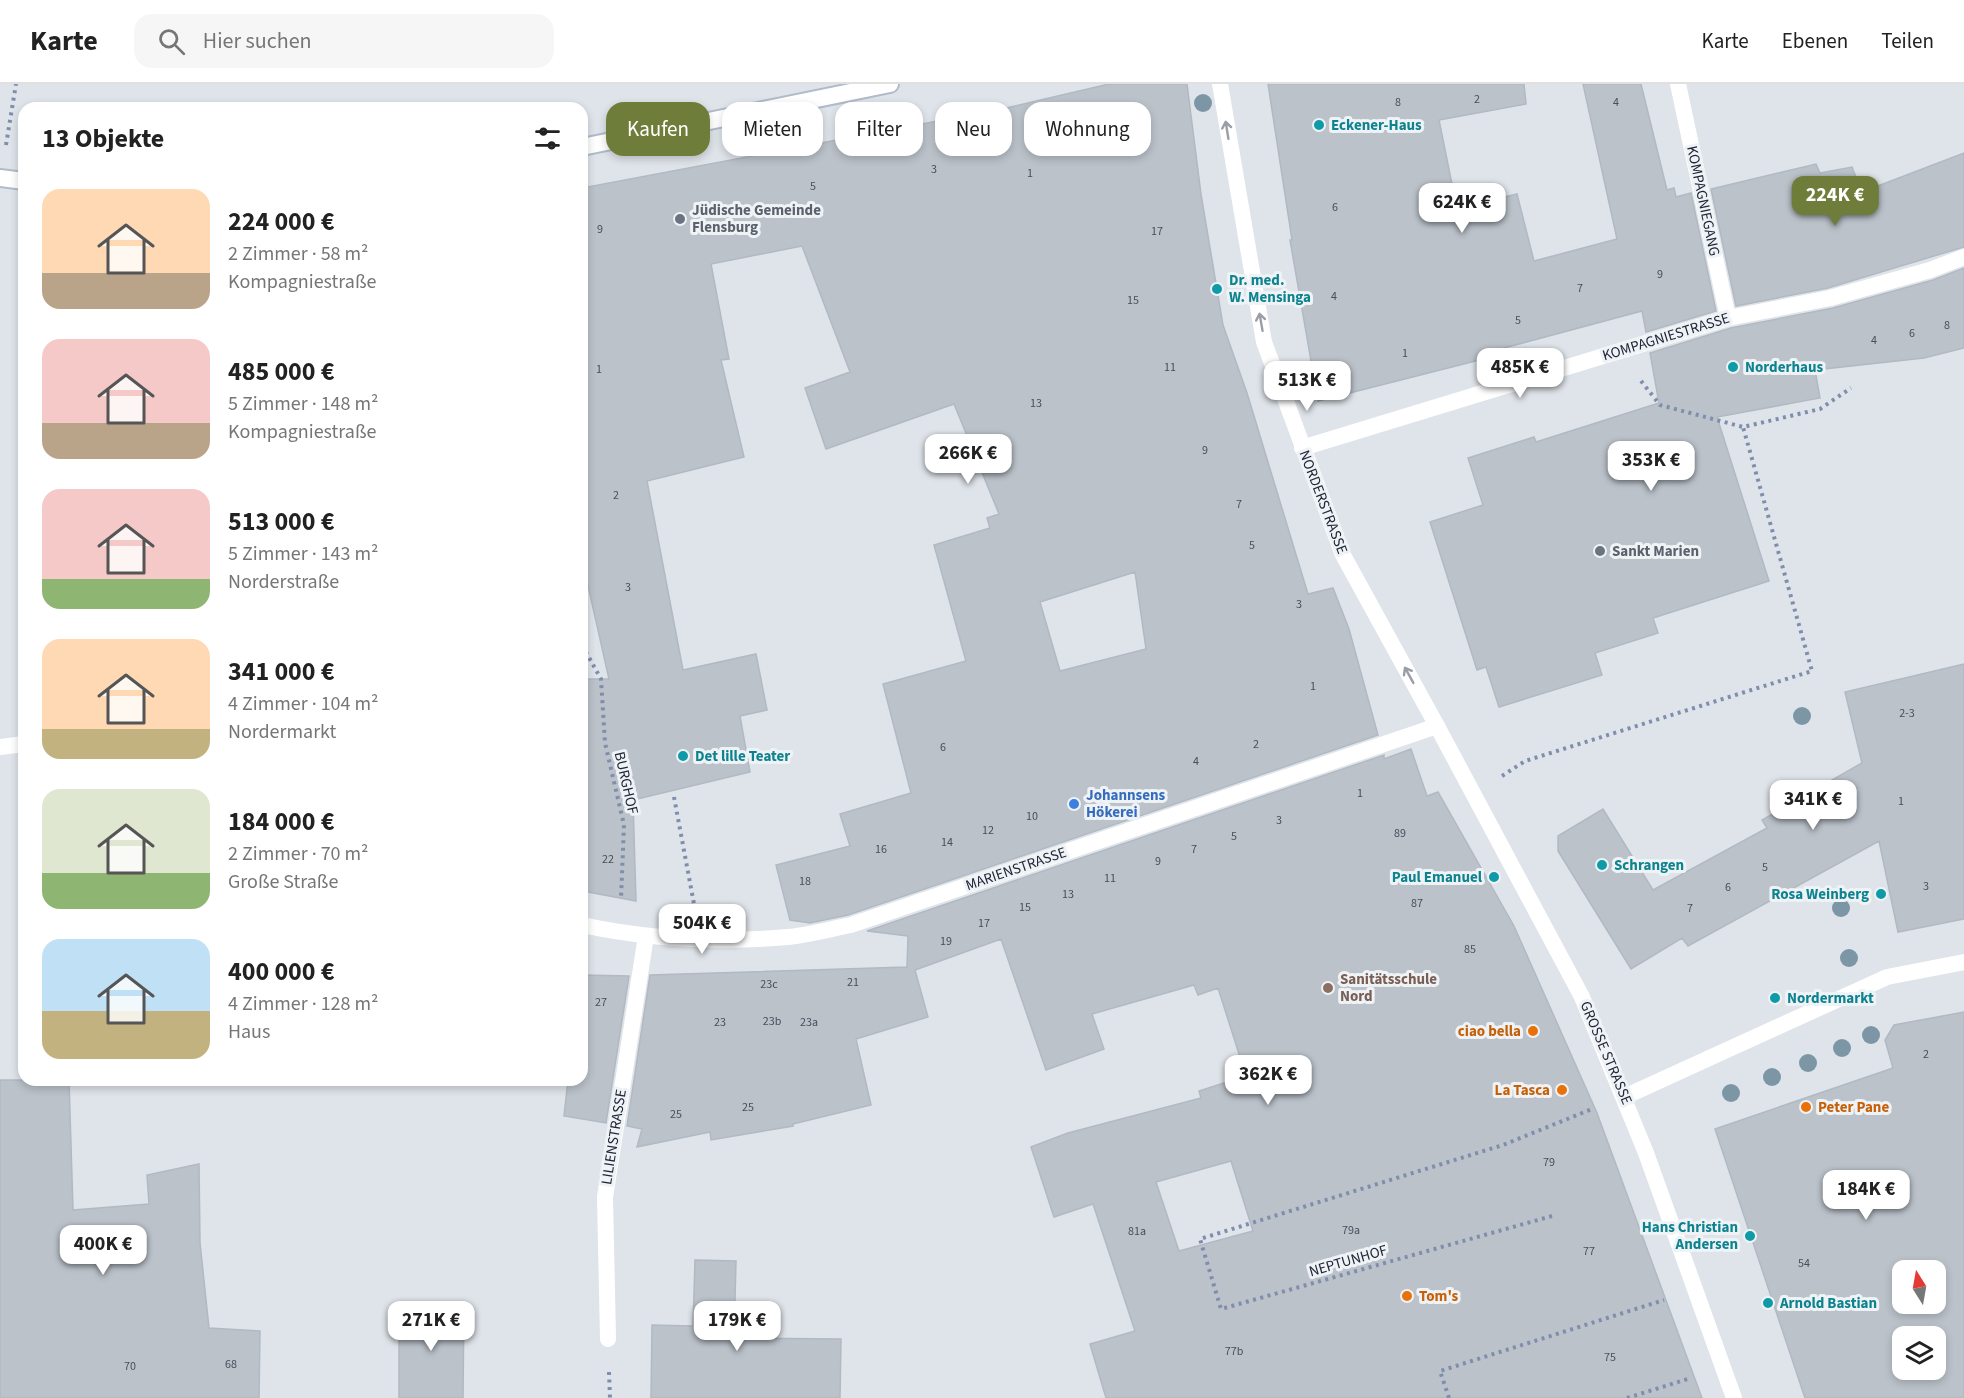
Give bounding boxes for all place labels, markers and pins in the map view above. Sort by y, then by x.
place label: Eckener-Haus [1331,115,1422,136]
marker: Eckener-Haus [1312,118,1326,132]
pin: 224K € [1786,176,1884,227]
pin: 624K € [1413,183,1511,234]
place label: Jüdische Gemeinde Flensburg [692,200,821,238]
marker: Jüdische Gemeinde Flensburg [673,212,687,226]
place label: Dr. med. W. Mensinga [1229,270,1311,308]
marker: Dr. med. W. Mensinga [1210,282,1224,296]
pin: 485K € [1471,348,1569,399]
place label: Norderhaus [1745,357,1823,378]
marker: Norderhaus [1726,360,1740,374]
pin: 513K € [1258,361,1356,412]
pin: 266K € [919,434,1017,485]
pin: 353K € [1602,441,1700,492]
place label: Sankt Marien [1612,541,1699,562]
marker: Sankt Marien [1593,544,1607,558]
place label: Det lille Teater [695,746,790,767]
marker: Det lille Teater [676,749,690,763]
pin: 341K € [1764,780,1862,831]
place label: Johannsens Hökerei [1086,785,1166,823]
marker: Johannsens Hökerei [1067,797,1081,811]
place label: Schrangen [1614,855,1684,876]
marker: Schrangen [1595,858,1609,872]
place label: Paul Emanuel [1392,867,1483,888]
marker: Paul Emanuel [1487,870,1501,884]
place label: Rosa Weinberg [1771,884,1869,905]
marker: Rosa Weinberg [1874,887,1888,901]
pin: 504K € [653,904,751,955]
place label: Sanitätsschule Nord [1340,969,1437,1007]
marker: Sanitätsschule Nord [1321,981,1335,995]
place label: Nordermarkt [1787,988,1874,1009]
marker: Nordermarkt [1768,991,1782,1005]
place label: ciao bella [1458,1021,1521,1042]
marker: ciao bella [1526,1024,1540,1038]
pin: 362K € [1219,1055,1317,1106]
place label: La Tasca [1495,1080,1550,1101]
marker: La Tasca [1555,1083,1569,1097]
place label: Peter Pane [1818,1097,1889,1118]
marker: Peter Pane [1799,1100,1813,1114]
pin: 184K € [1817,1170,1915,1221]
place label: Hans Christian Andersen [1642,1217,1738,1255]
pin: 400K € [54,1225,152,1276]
marker: Hans Christian Andersen [1743,1229,1757,1243]
place label: Tom's [1419,1286,1459,1307]
marker: Tom's [1400,1289,1414,1303]
place label: Arnold Bastian [1779,1293,1877,1314]
marker: Arnold Bastian [1761,1296,1775,1310]
pin: 271K € [382,1301,480,1352]
pin: 179K € [688,1301,786,1352]

